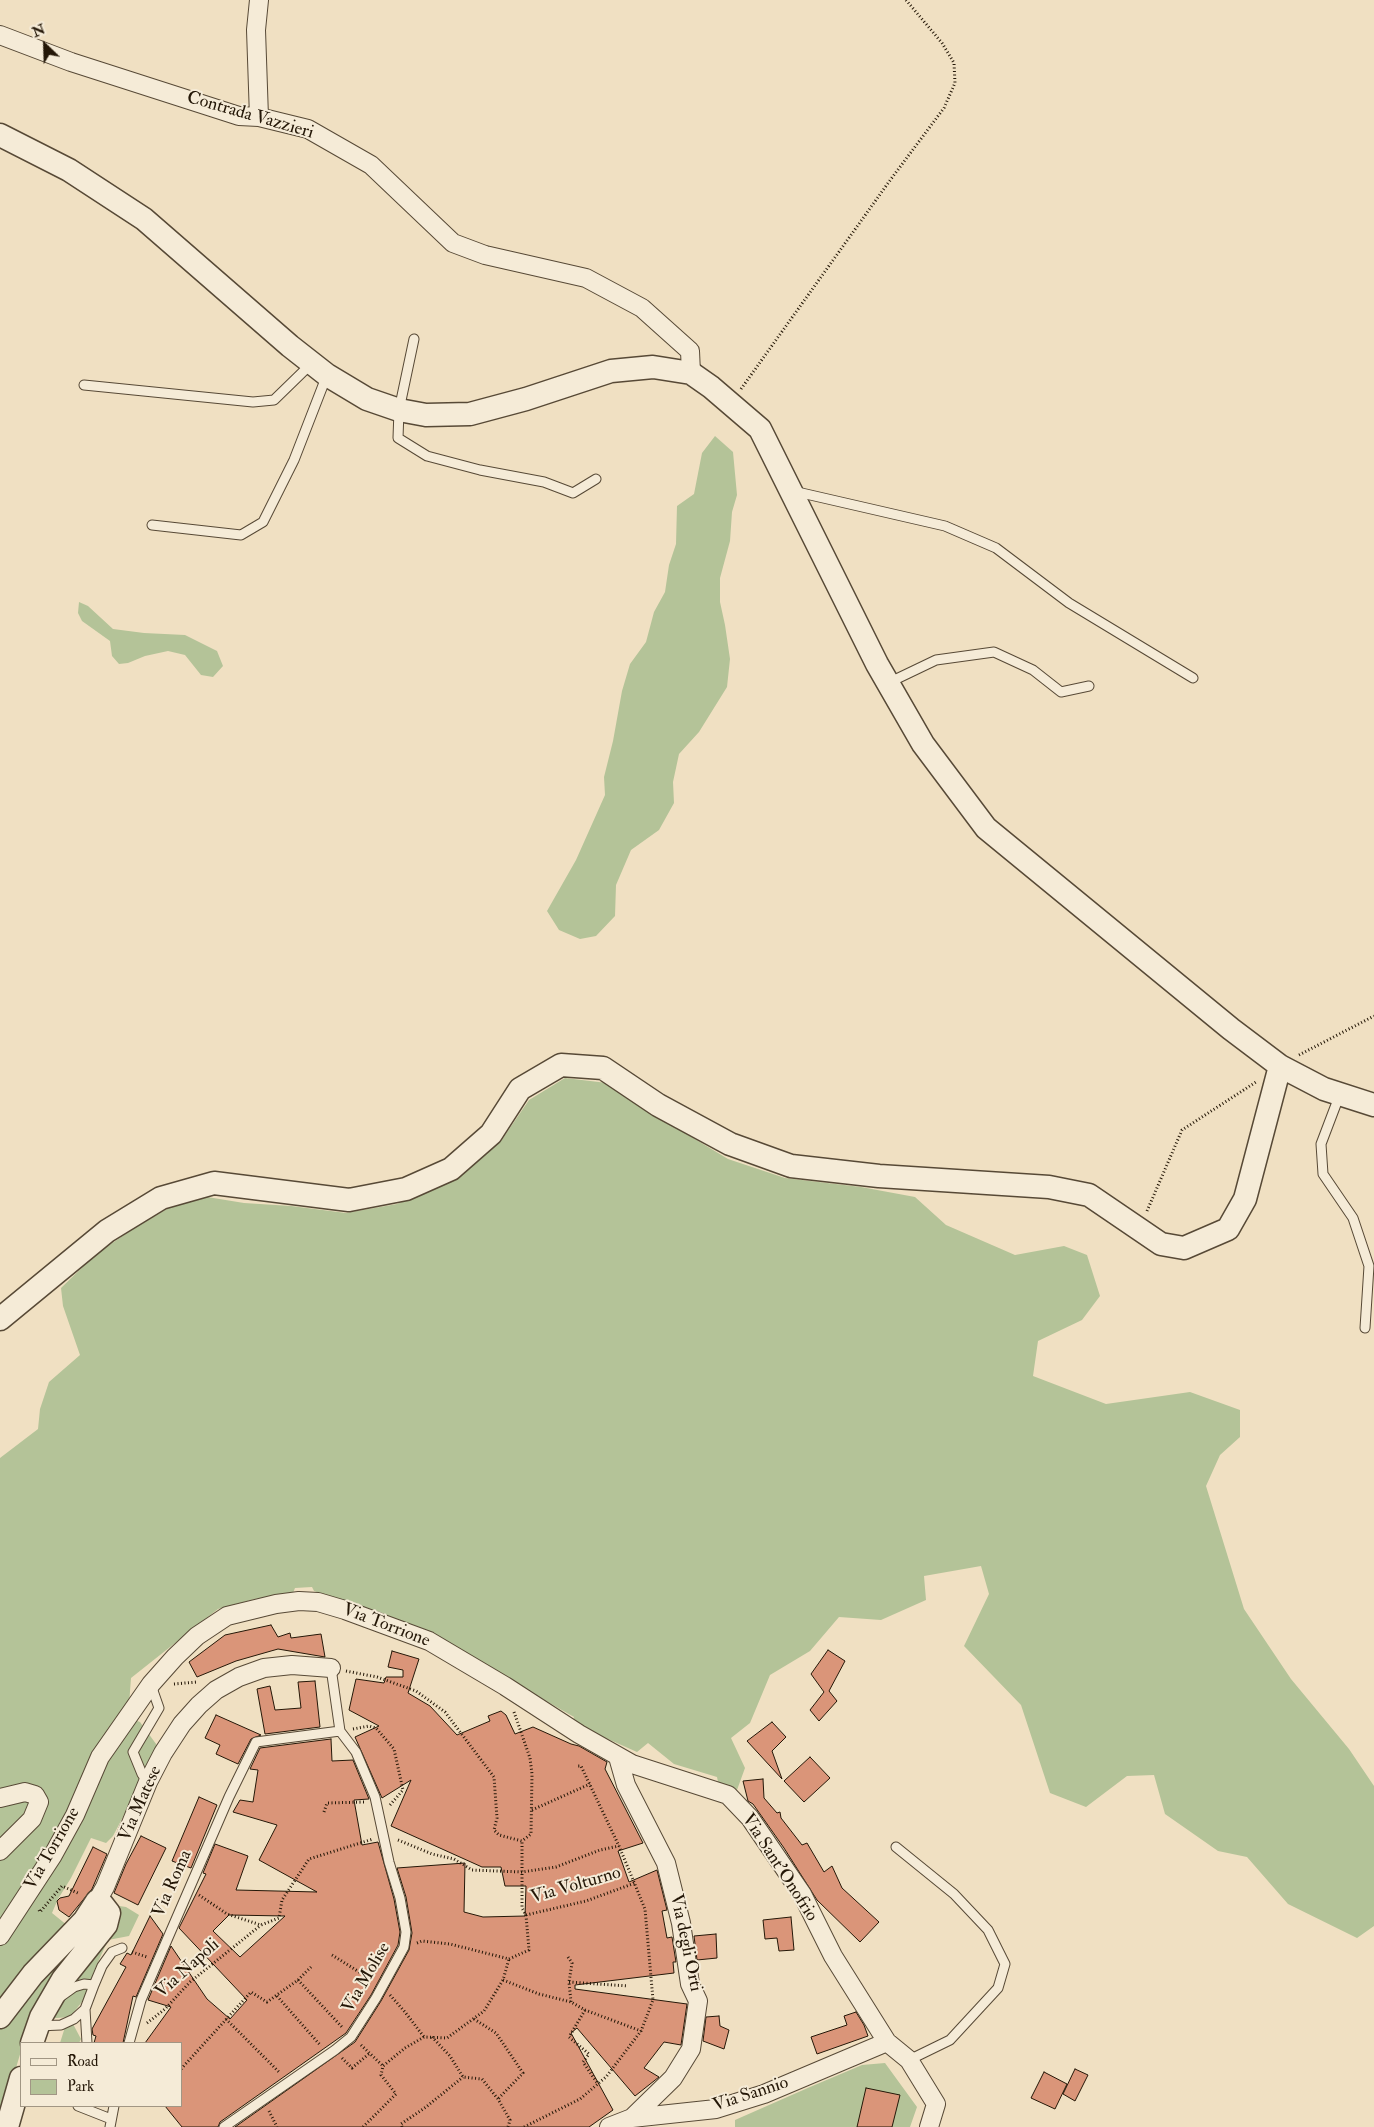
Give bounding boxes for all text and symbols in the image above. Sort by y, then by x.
north arrow [20,20,70,70]
text: N [30,21,48,41]
street label: Contrada Vazzieri [184,88,316,144]
street label: Via Torrione [339,1599,433,1653]
street label: Via Matese [115,1763,167,1845]
street label: Via Torrione [21,1804,85,1894]
street label: Via Sant'Onofrio [736,1810,822,1926]
street label: Via Roma [149,1847,197,1921]
street label: Via Volturno [528,1863,624,1909]
street label: Via degli Orti [664,1892,706,1994]
street label: Via Napoli [151,1935,225,2003]
street label: Via Molise [338,1939,396,2017]
legend [20,2042,182,2107]
text: Road [67,2052,98,2071]
street label: Via Sannio [711,2073,791,2117]
text: Park [67,2077,94,2096]

